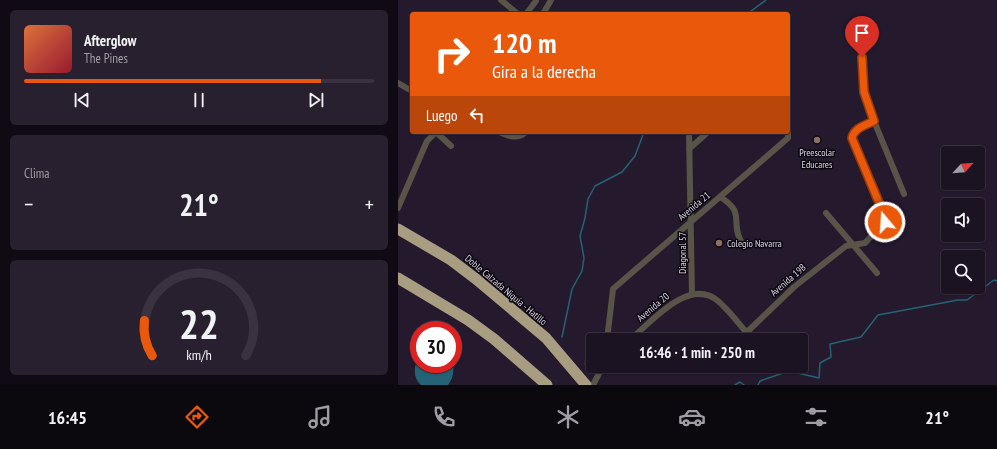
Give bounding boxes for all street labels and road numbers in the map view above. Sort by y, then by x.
street label: Avenida 21 [675,189,713,223]
street label: Diagonal 57 [676,232,689,274]
street label: Doble Calzada Niquia - Hatillo [462,252,550,328]
street label: Avenida 19B [767,261,809,299]
street label: Avenida 20 [634,289,672,324]

